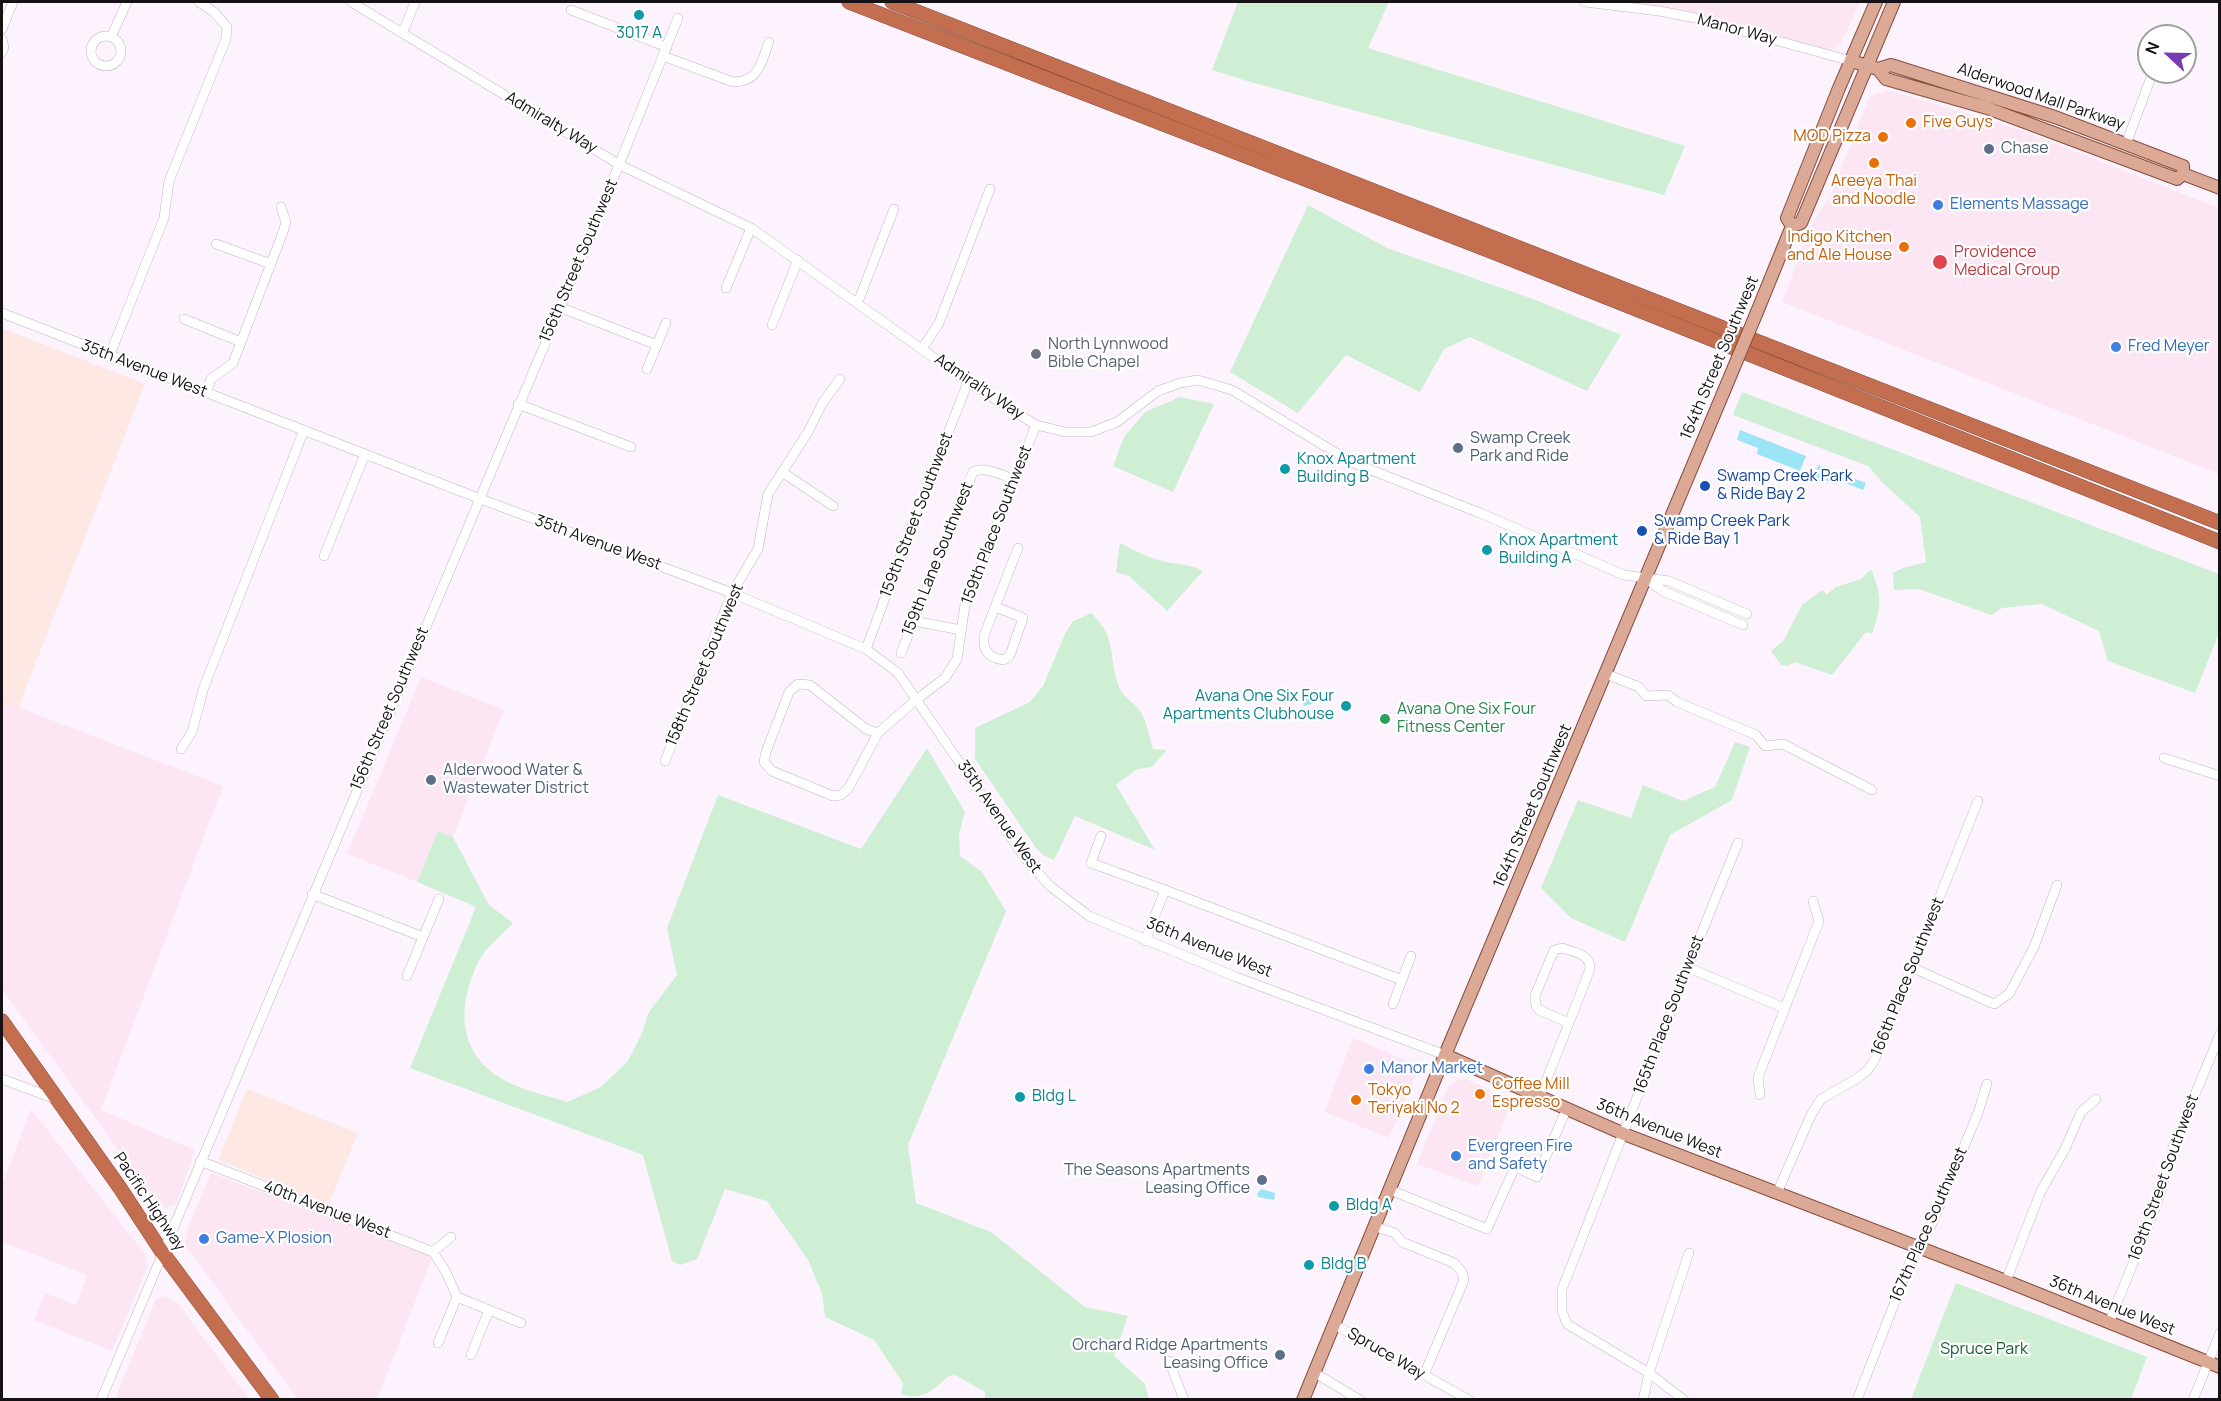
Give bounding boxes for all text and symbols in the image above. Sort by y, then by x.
marker: 3017 A [632,8,646,22]
street label: Manor Way [1695,10,1779,50]
place label: 3017 A [616,24,662,44]
north arrow [2137,24,2197,84]
text: N [2140,39,2165,57]
street label: Alderwood Mall Parkway [1955,59,2127,135]
street label: Admiralty Way [502,88,600,158]
place label: Five Guys [1923,113,1993,133]
marker: Five Guys [1904,116,1918,130]
place label: MOD Pizza [1793,127,1871,147]
marker: MOD Pizza [1876,130,1890,144]
place label: Chase [2001,139,2049,159]
marker: Chase [1982,142,1996,156]
marker: Areeya Thai and Noodle [1867,156,1881,170]
place label: Areeya Thai and Noodle [1831,172,1917,210]
street label: 156th Street Southwest [536,176,622,346]
place label: Elements Massage [1950,195,2089,215]
marker: Elements Massage [1931,198,1945,212]
place label: Indigo Kitchen and Ale House [1787,228,1892,266]
marker: Indigo Kitchen and Ale House [1897,240,1911,254]
place label: Providence Medical Group [1954,243,2060,281]
marker: Providence Medical Group [1931,253,1949,271]
street label: 164th Street Southwest [1677,273,1763,443]
place label: North Lynnwood Bible Chapel [1048,335,1168,373]
street label: 35th Avenue West [78,336,210,402]
place label: Fred Meyer [2128,337,2210,357]
marker: Fred Meyer [2109,340,2123,354]
marker: North Lynnwood Bible Chapel [1029,347,1043,361]
street label: Admiralty Way [931,350,1027,424]
place label: Swamp Creek Park and Ride [1470,429,1570,467]
street label: 159th Street Southwest [877,430,957,600]
marker: Swamp Creek Park and Ride [1451,441,1465,455]
street label: 159th Place Southwest [958,443,1036,607]
place label: Knox Apartment Building B [1297,450,1416,488]
marker: Knox Apartment Building B [1278,462,1292,476]
place label: Swamp Creek Park & Ride Bay 2 [1717,467,1853,505]
street label: 159th Lane Southwest [898,479,978,639]
marker: Swamp Creek Park & Ride Bay 2 [1698,479,1712,493]
street label: 35th Avenue West [532,511,664,575]
place label: Swamp Creek Park & Ride Bay 1 [1654,512,1790,550]
marker: Swamp Creek Park & Ride Bay 1 [1635,524,1649,538]
place label: Knox Apartment Building A [1499,531,1618,569]
marker: Knox Apartment Building A [1480,543,1494,557]
street label: 158th Street Southwest [662,581,748,749]
street label: 156th Street Southwest [347,624,433,794]
place label: Avana One Six Four Apartments Clubhouse [1163,687,1334,725]
marker: Avana One Six Four Apartments Clubhouse [1339,699,1353,713]
place label: Avana One Six Four Fitness Center [1397,700,1536,738]
marker: Avana One Six Four Fitness Center [1378,712,1392,726]
street label: 164th Street Southwest [1490,721,1576,891]
street label: 35th Avenue West [953,757,1045,877]
place label: Alderwood Water & Wastewater District [443,761,589,799]
marker: Alderwood Water & Wastewater District [424,773,438,787]
street label: 166th Place Southwest [1867,895,1949,1059]
street label: 36th Avenue West [1143,914,1275,982]
street label: 165th Place Southwest [1630,933,1708,1097]
place label: Manor Market [1381,1059,1483,1079]
marker: Manor Market [1362,1062,1376,1076]
place label: Coffee Mill Espresso [1492,1075,1570,1113]
place label: Tokyo Teriyaki No 2 [1368,1081,1460,1119]
place label: Bldg L [1032,1087,1076,1107]
marker: Coffee Mill Espresso [1473,1087,1487,1101]
marker: Bldg L [1013,1090,1027,1104]
street label: 169th Street Southwest [2125,1092,2203,1264]
marker: Tokyo Teriyaki No 2 [1349,1093,1363,1107]
street label: 36th Avenue West [1593,1095,1725,1163]
place label: Evergreen Fire and Safety [1468,1137,1573,1175]
street label: 167th Place Southwest [1886,1145,1972,1305]
street label: Pacific Highway [109,1149,189,1255]
marker: Evergreen Fire and Safety [1449,1149,1463,1163]
place label: The Seasons Apartments Leasing Office [1064,1161,1250,1199]
marker: The Seasons Apartments Leasing Office [1255,1173,1269,1187]
street label: 40th Avenue West [261,1177,393,1243]
place label: Bldg A [1346,1196,1392,1216]
marker: Bldg A [1327,1199,1341,1213]
place label: Game-X Plosion [216,1229,332,1249]
marker: Game-X Plosion [197,1232,211,1246]
place label: Bldg B [1321,1255,1367,1275]
marker: Bldg B [1302,1258,1316,1272]
street label: 36th Avenue West [2046,1272,2178,1340]
street label: Spruce Way [1344,1324,1428,1384]
place label: Orchard Ridge Apartments Leasing Office [1072,1336,1268,1374]
park label: Spruce Park [1940,1340,2028,1360]
marker: Orchard Ridge Apartments Leasing Office [1273,1348,1287,1362]

